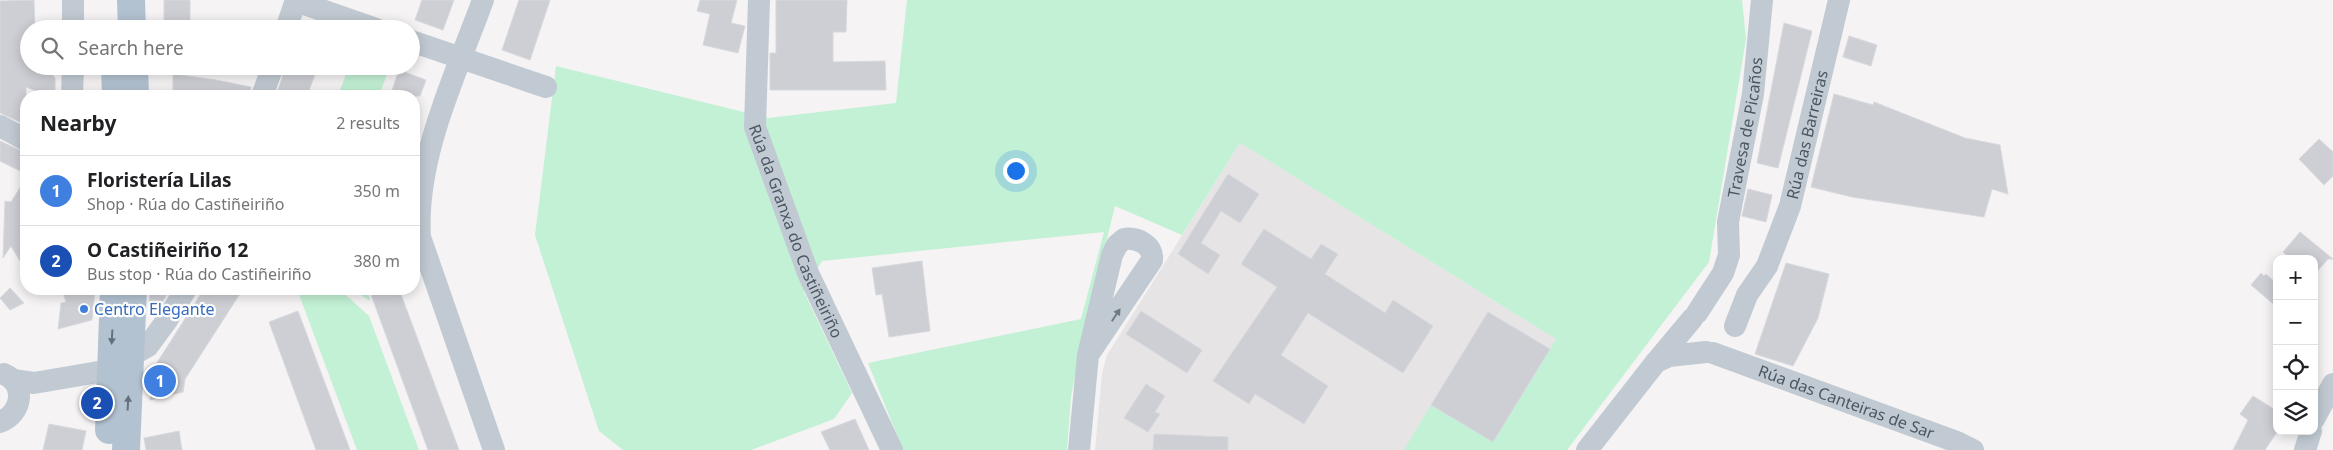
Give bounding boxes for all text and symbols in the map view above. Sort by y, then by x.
search box [20,20,420,75]
icon: search [38,34,66,62]
text: Search here [78,35,184,61]
street label: Travesa de Picaños [1722,56,1767,199]
street label: Rúa das Barreiras [1781,68,1833,202]
text: Nearby [40,109,116,137]
text: 2 results [336,112,400,134]
street label: Rúa da Granxa do Castiñeiriño [744,121,848,342]
your location [1003,158,1029,184]
text: Floristería Lilas [87,167,232,193]
text: 1 [51,180,61,202]
text: 350 m [353,180,400,202]
text: Shop · Rúa do Castiñeiriño [87,193,284,215]
text: O Castiñeiriño 12 [87,237,248,263]
text: 2 [51,250,61,272]
text: 380 m [353,250,400,272]
map controls [2273,255,2318,435]
button: + [2273,255,2318,300]
text: Bus stop · Rúa do Castiñeiriño [87,263,311,285]
place label: Centro Elegante [94,298,214,320]
button: − [2273,300,2318,345]
marker: Centro Elegante [78,303,90,315]
one-way arrow [1111,308,1121,322]
one-way arrow [107,330,115,346]
button: locate [2273,345,2318,390]
street label: Rúa das Canteiras de Sar [1755,359,1938,444]
pin: 1 [144,362,176,400]
pin: 2 [81,384,113,422]
button: layers [2273,390,2318,435]
one-way arrow [125,395,133,411]

